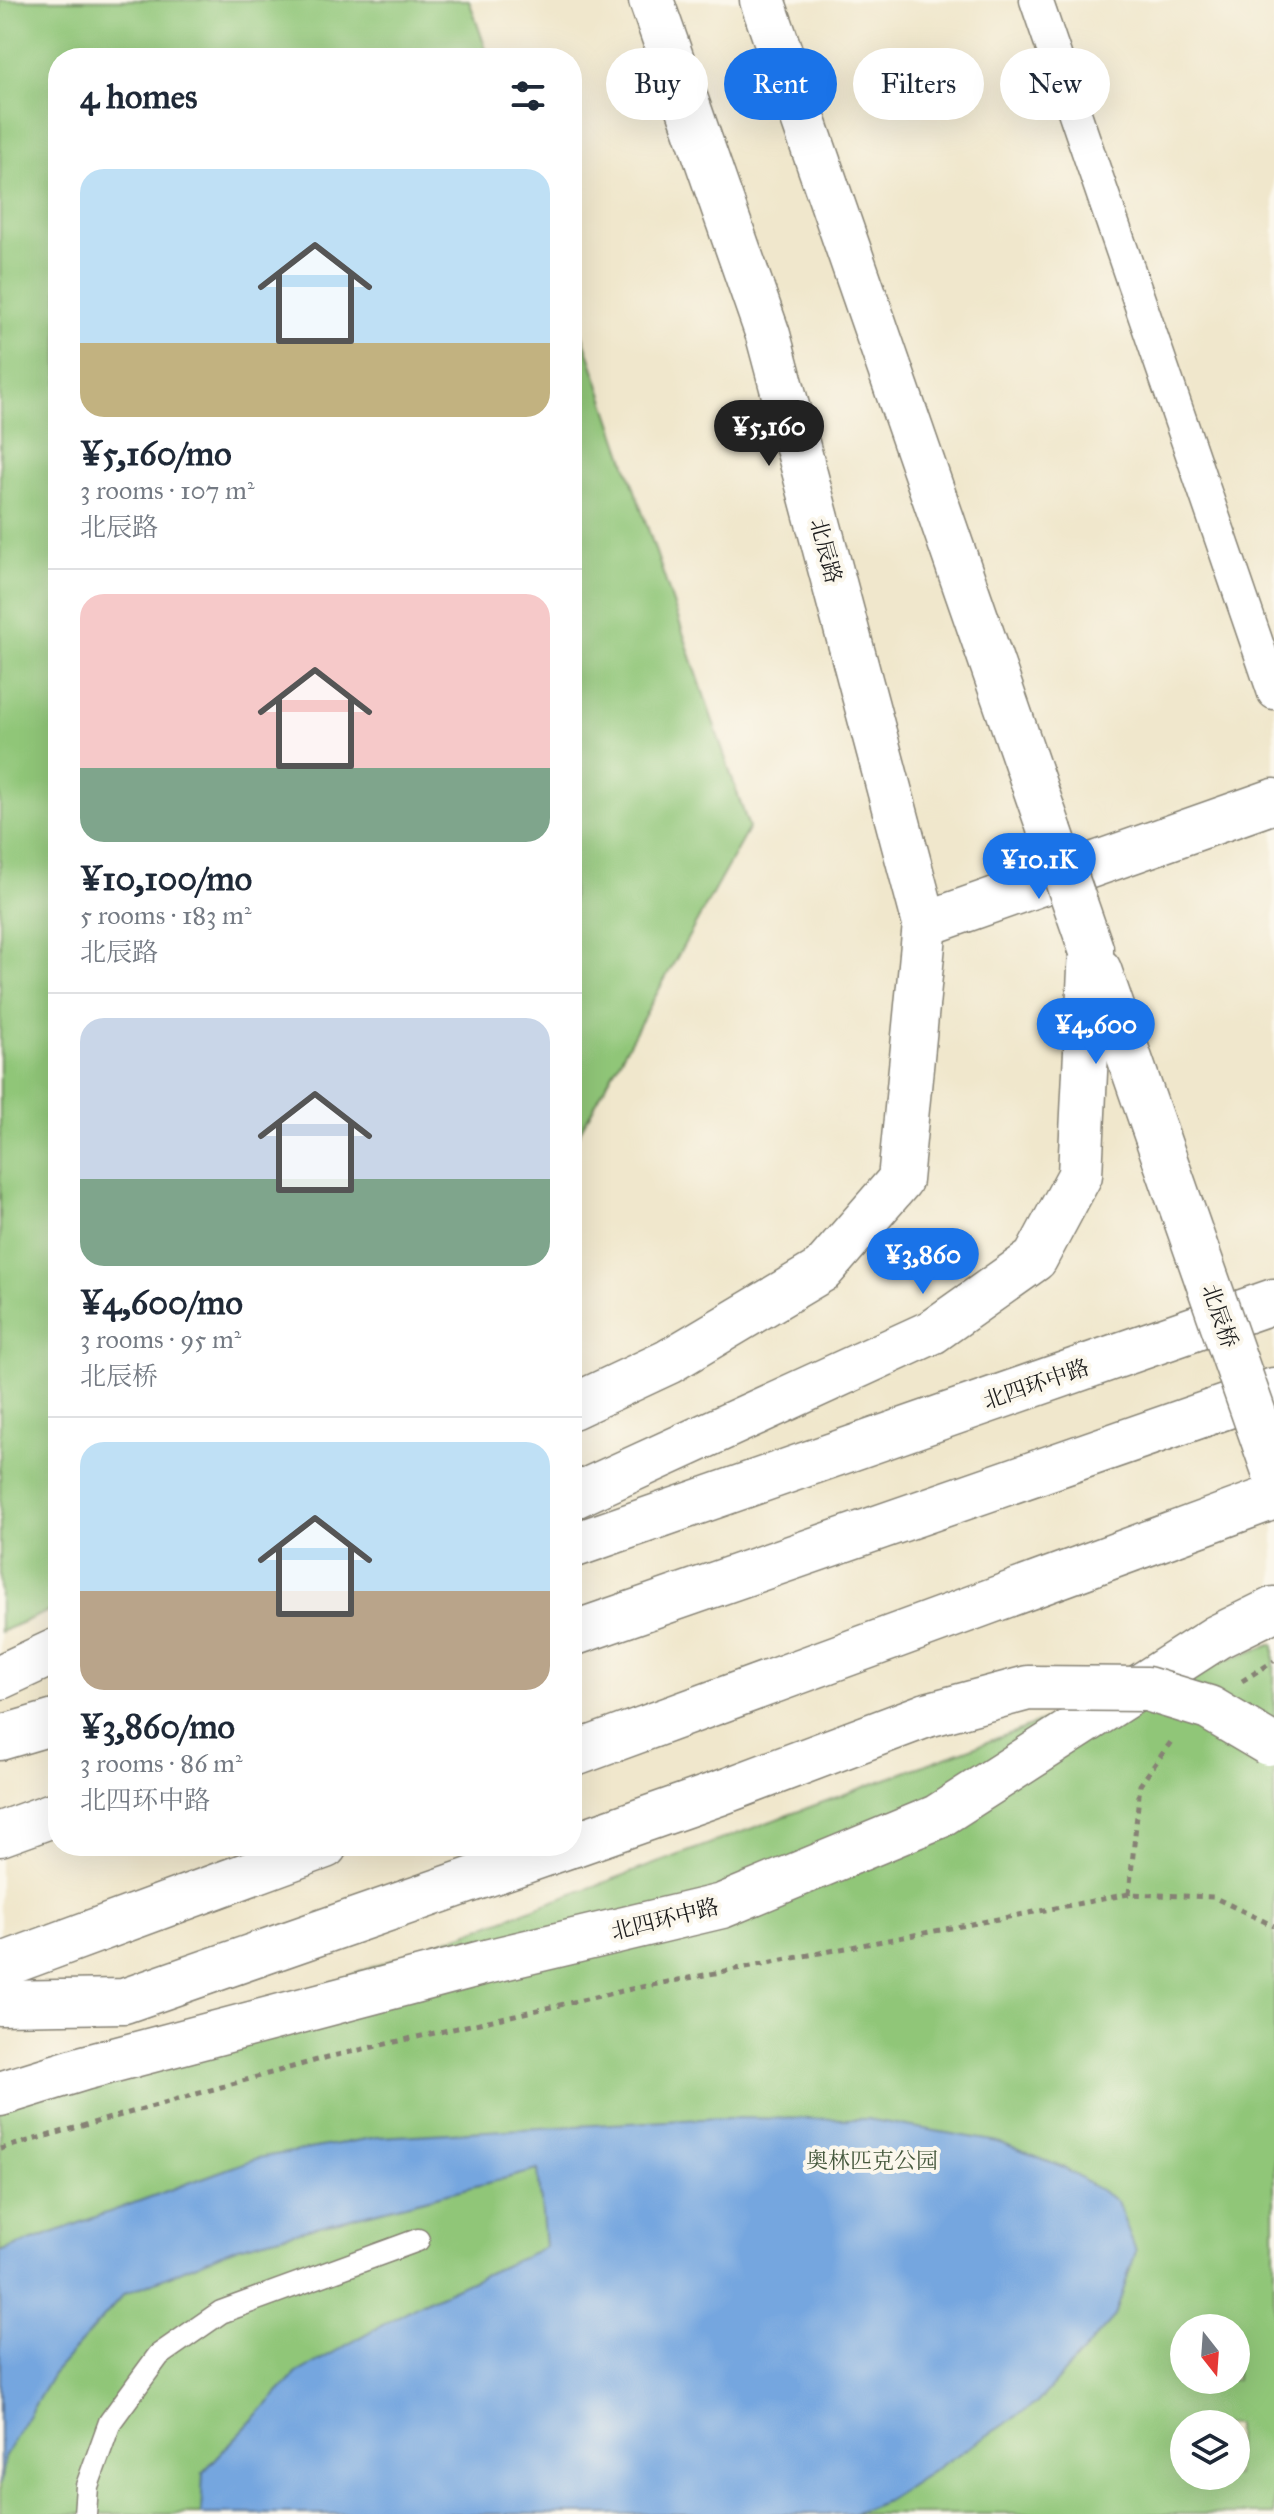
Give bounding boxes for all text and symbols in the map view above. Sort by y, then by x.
chip: Buy [606,48,708,120]
chip: Rent [724,48,837,120]
chip: Filters [853,48,984,120]
chip: New [1000,48,1110,120]
icon: filters [506,74,550,118]
text: 4 homes [80,76,197,117]
icon: home [243,221,387,365]
pin: ¥5,160 [704,400,834,468]
text: ¥5,160 [732,410,806,442]
text: ¥5,160/mo [80,433,232,474]
text: 3 rooms · 107 m² [80,474,255,506]
text: 北辰路 [80,511,158,543]
street label: 北辰路 [804,516,848,586]
icon: home [243,646,387,790]
pin: ¥10.1K [974,833,1104,901]
text: ¥10.1K [1001,843,1077,875]
text: ¥10,100/mo [80,858,252,899]
text: 5 rooms · 183 m² [80,899,252,931]
text: 北辰路 [80,936,158,968]
pin: ¥4,600 [1031,998,1161,1066]
text: ¥4,600 [1055,1008,1137,1040]
icon: home [243,1070,387,1214]
pin: ¥3,860 [858,1228,988,1296]
text: ¥3,860 [885,1238,961,1270]
street label: 北辰桥 [1196,1280,1244,1352]
text: ¥4,600/mo [80,1282,243,1323]
text: 3 rooms · 95 m² [80,1323,241,1355]
street label: 北四环中路 [980,1353,1092,1415]
text: 北辰桥 [80,1360,158,1392]
icon: home [243,1494,387,1638]
text: ¥3,860/mo [80,1706,235,1747]
text: 3 rooms · 86 m² [80,1747,243,1779]
text: 北四环中路 [80,1784,210,1816]
street label: 北四环中路 [608,1893,722,1945]
park label: 奥林匹克公园 [806,2147,938,2174]
north arrow [1170,2314,1250,2394]
map controls [1170,2314,1250,2490]
button: layers [1170,2410,1250,2490]

